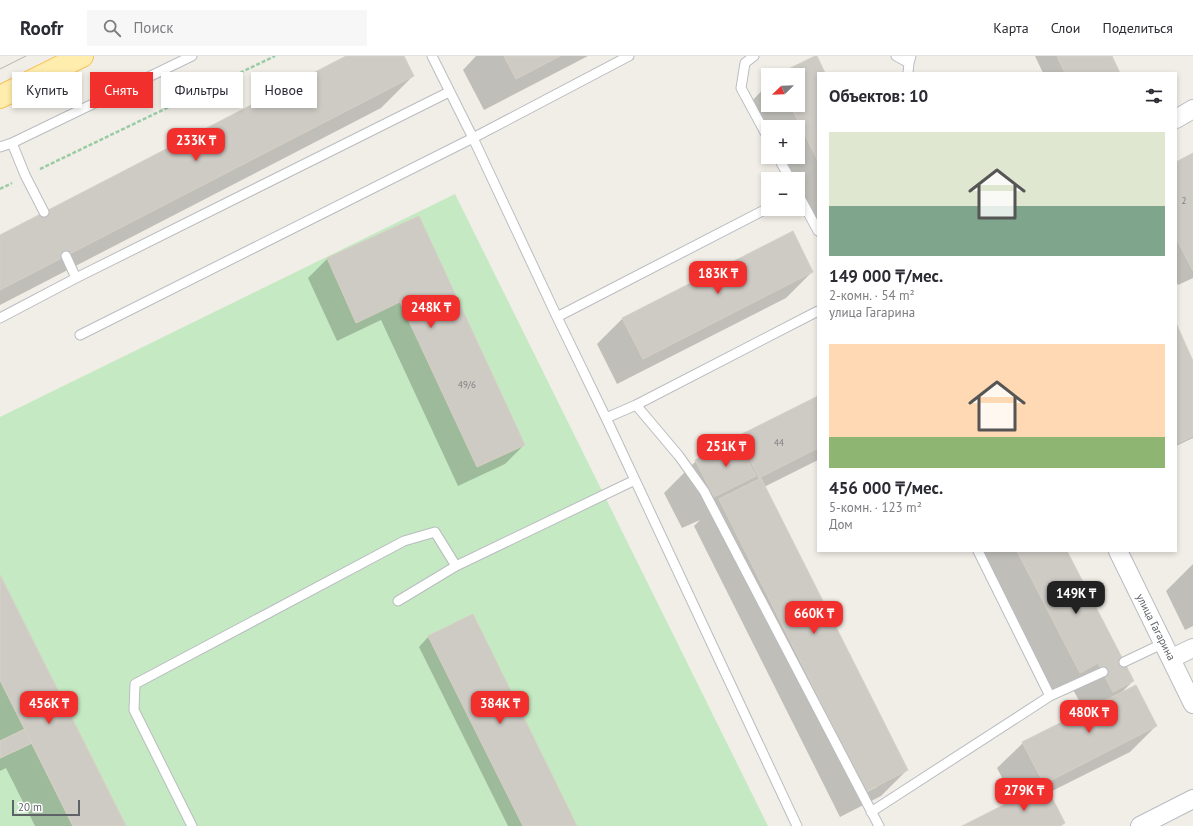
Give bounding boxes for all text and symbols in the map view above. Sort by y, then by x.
search box [87,10,367,46]
text: Roofr [20,16,63,40]
icon: search [101,17,123,39]
text: Поиск [133,18,174,37]
text: Карта [993,19,1029,37]
text: Слои [1051,19,1080,37]
text: Поделиться [1102,19,1173,37]
north arrow [761,68,805,112]
map controls [761,68,805,216]
chip: Купить [12,72,82,108]
chip: Снять [90,72,153,108]
chip: Фильтры [161,72,243,108]
chip: Новое [251,72,317,108]
text: Объектов: 10 [829,85,928,107]
icon: filters [1143,85,1165,107]
button: + [761,120,805,164]
pin: 233K ₸ [163,128,229,162]
text: 233K ₸ [176,132,216,149]
icon: home [961,158,1033,230]
button: − [761,172,805,216]
house number: 2 [1182,195,1187,206]
pin: 183K ₸ [685,261,751,295]
text: 183K ₸ [698,265,738,282]
text: 149 000 ₸/мес. [829,265,943,287]
text: 2-комн. · 54 m² [829,287,915,304]
pin: 248K ₸ [398,295,464,329]
text: 248K ₸ [411,299,451,316]
text: улица Гагарина [829,304,915,321]
icon: home [961,370,1033,442]
house number: 49/6 [458,379,476,390]
pin: 251K ₸ [693,434,759,468]
house number: 44 [774,437,784,448]
text: 251K ₸ [706,438,746,455]
text: 456 000 ₸/мес. [829,477,943,499]
text: 5-комн. · 123 m² [829,499,922,516]
text: Дом [829,516,853,533]
pin: 149K ₸ [1043,581,1109,615]
text: 149K ₸ [1056,585,1096,602]
street label: улица Гагарина [1133,591,1179,663]
pin: 660K ₸ [781,601,847,635]
text: 660K ₸ [794,605,834,622]
pin: 456K ₸ [16,691,82,725]
pin: 384K ₸ [467,691,533,725]
text: 456K ₸ [29,695,69,712]
text: 384K ₸ [480,695,520,712]
pin: 480K ₸ [1056,700,1122,734]
text: 480K ₸ [1069,704,1109,721]
pin: 279K ₸ [991,778,1057,812]
text: 279K ₸ [1004,782,1044,799]
scale bar [12,798,80,817]
text: 20 m [18,800,42,814]

